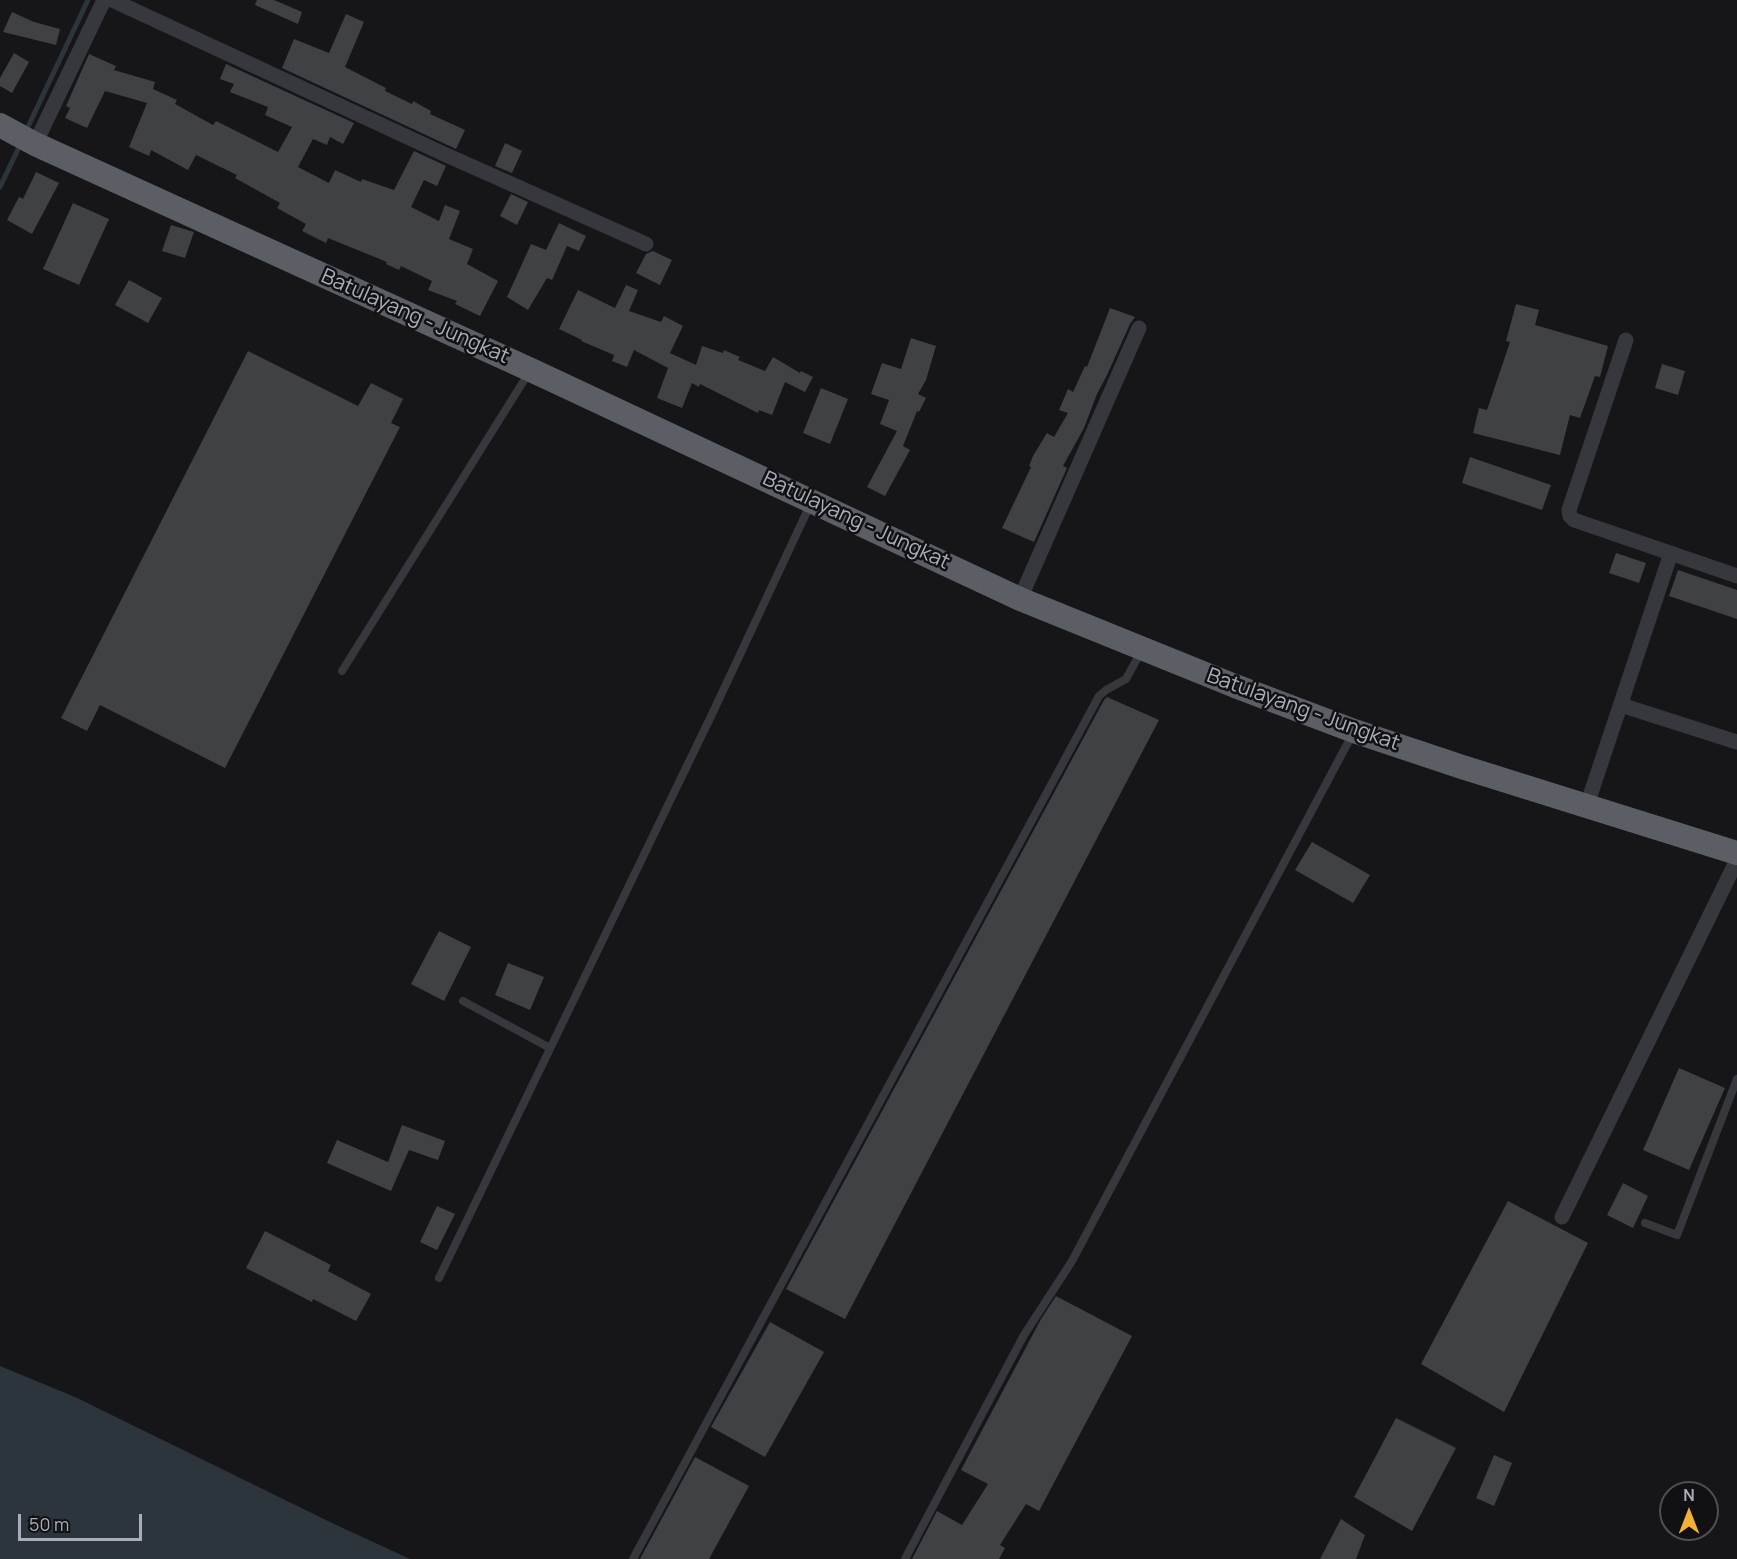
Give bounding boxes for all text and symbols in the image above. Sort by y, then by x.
street label: Batulayang - Jungkat [317,264,513,370]
street label: Batulayang - Jungkat [758,467,954,575]
street label: Batulayang - Jungkat [1203,663,1403,757]
north arrow [1659,1481,1719,1541]
text: N [1683,1484,1695,1506]
scale bar [21,1502,146,1540]
text: 50 m [29,1512,69,1536]

